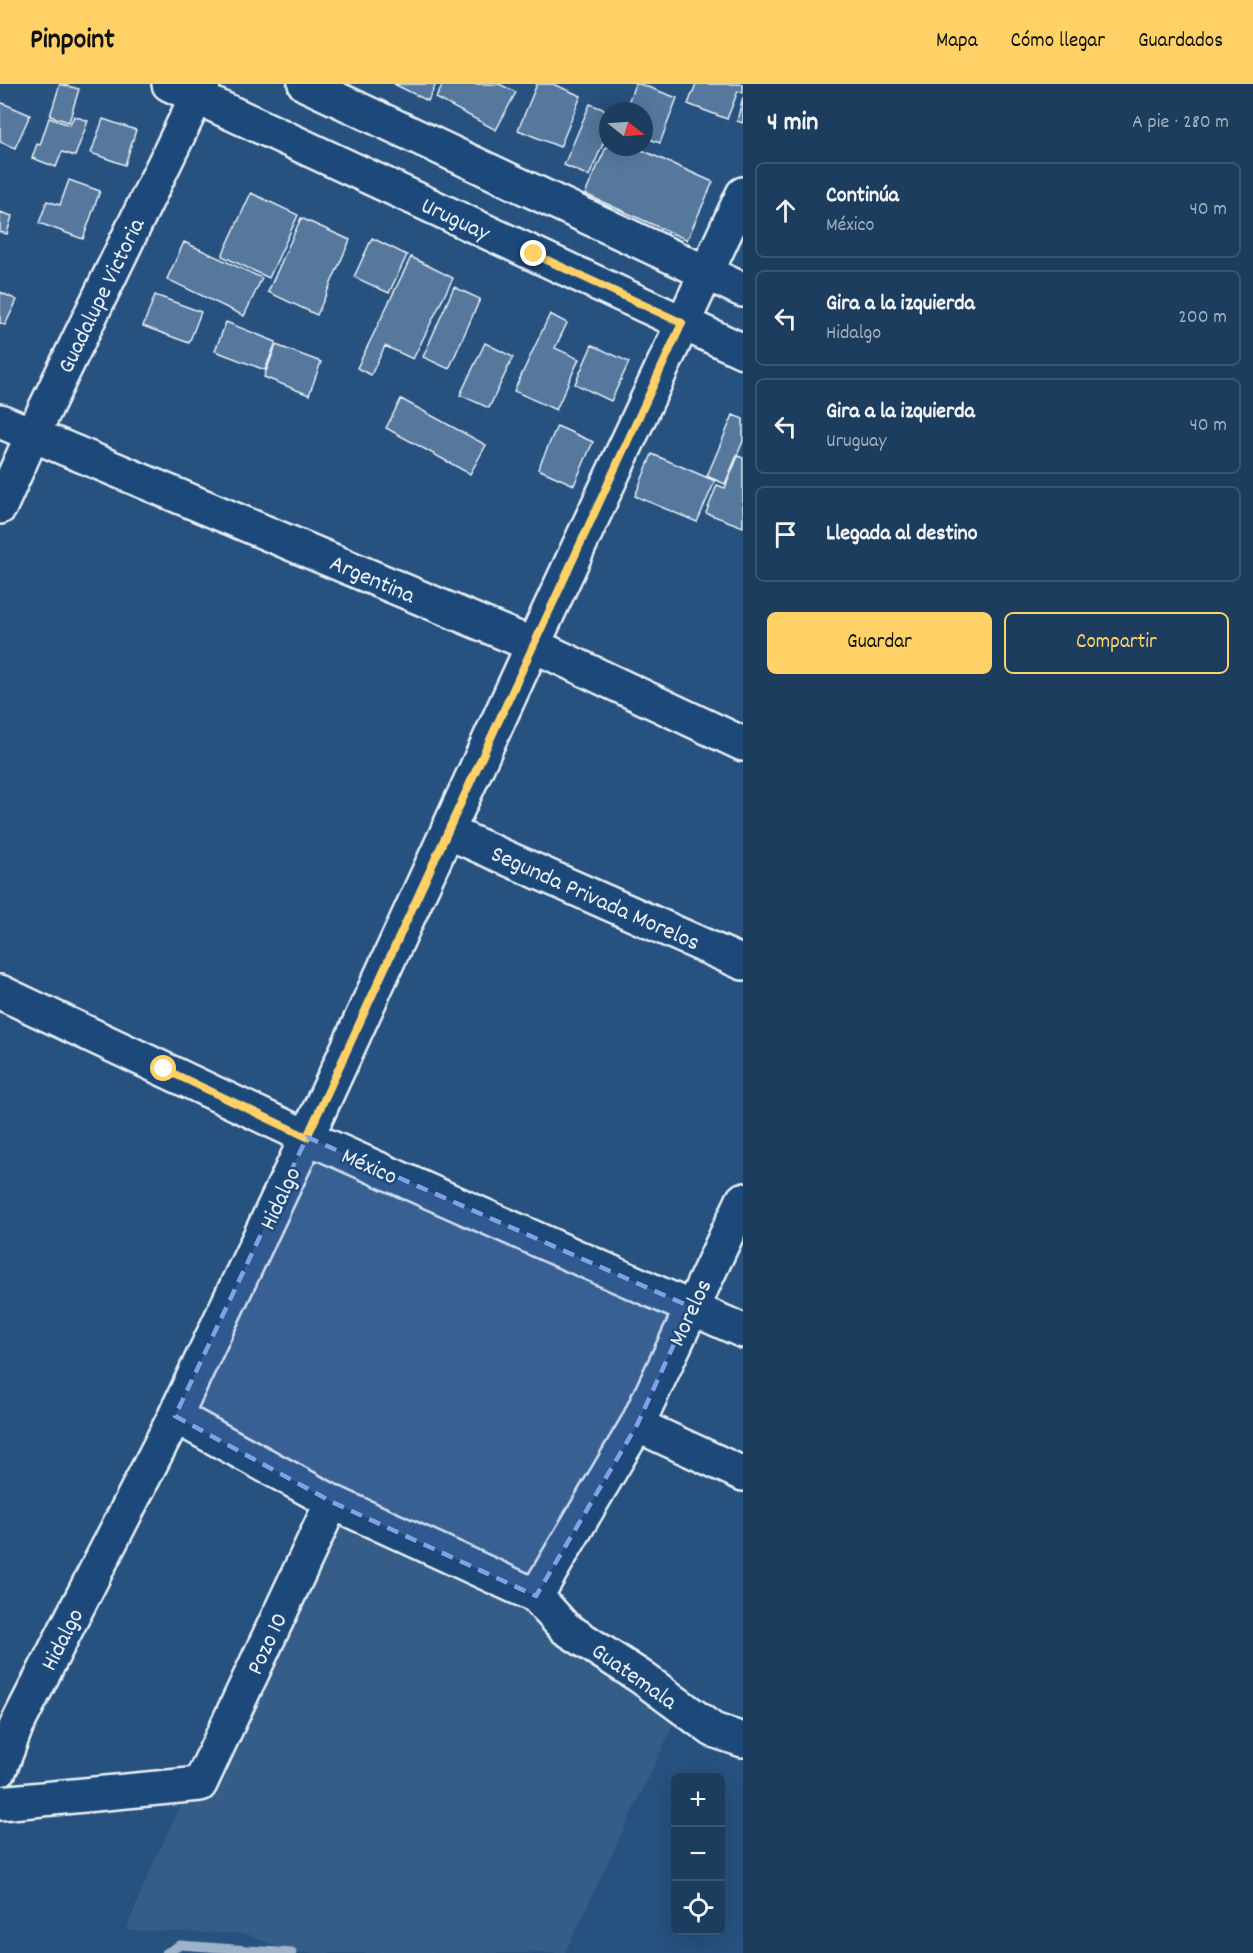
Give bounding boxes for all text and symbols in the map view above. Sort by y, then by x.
text: Pinpoint [30,22,115,62]
text: Mapa [936,27,978,57]
text: Cómo llegar [1011,27,1105,57]
text: Guardados [1138,27,1223,57]
north arrow [599,102,653,156]
text: 4 min [767,105,818,142]
text: A pie · 280 m [1132,109,1229,137]
text: Continúa [826,181,899,212]
street label: Uruguay [415,190,496,252]
icon: ahead [769,194,802,227]
text: 40 m [1189,196,1227,224]
street label: Guadalupe Victoria [50,212,155,380]
text: México [826,212,874,240]
route end [520,240,546,266]
text: Gira a la izquierda [826,289,975,320]
icon: left [769,302,802,335]
text: 200 m [1178,304,1227,332]
text: Hidalgo [826,320,881,348]
text: Gira a la izquierda [826,397,975,428]
icon: left [769,410,802,443]
text: 40 m [1189,412,1227,440]
text: Uruguay [826,428,887,456]
icon: arrive [769,518,802,551]
text: Llegada al destino [826,519,978,550]
street label: Argentina [324,548,420,614]
button: Guardar [767,612,992,674]
button: Compartir [1004,612,1229,674]
street label: Segunda Privada Morelos [485,838,705,961]
route start [150,1055,176,1081]
street label: México [335,1140,402,1195]
street label: Hidalgo [252,1162,311,1236]
street label: Morelos [661,1274,722,1352]
street label: Hidalgo [34,1603,94,1678]
street label: Pozo 10 [240,1608,298,1681]
street label: Guatemala [583,1635,684,1720]
map controls [671,1773,725,1935]
button: + [671,1773,725,1827]
button: − [671,1827,725,1881]
button: locate [671,1881,725,1935]

